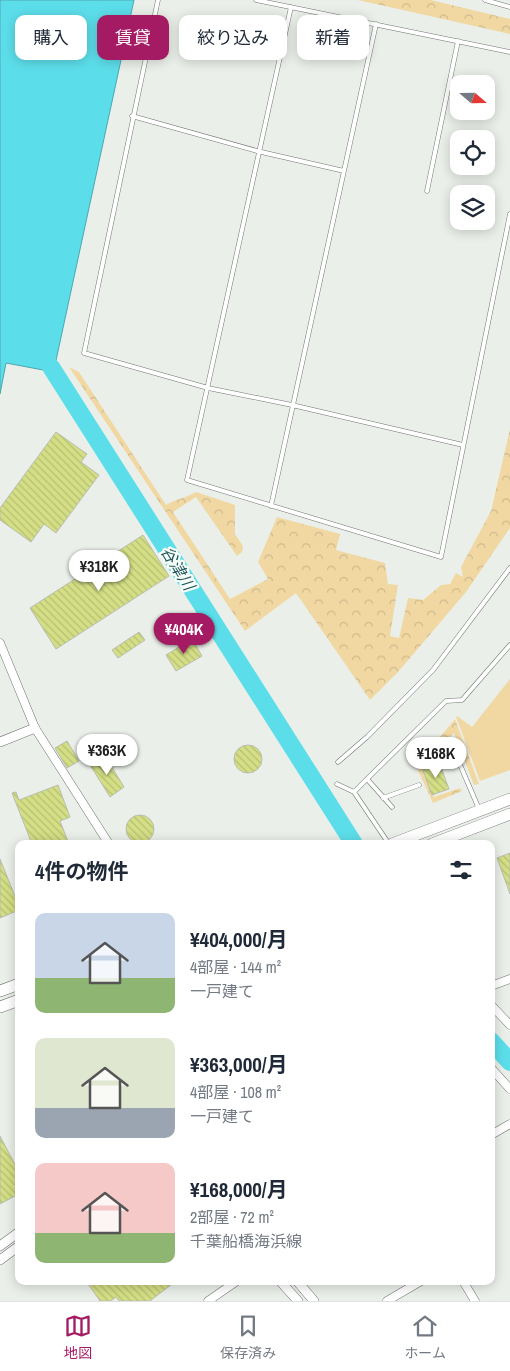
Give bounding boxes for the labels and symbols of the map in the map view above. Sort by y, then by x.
north arrow [450,75,495,120]
water label: 谷津川 [156,542,201,596]
pin: ¥318K [64,550,134,592]
pin: ¥404K [149,612,219,655]
pin: ¥363K [72,734,142,776]
pin: ¥168K [401,736,471,779]

